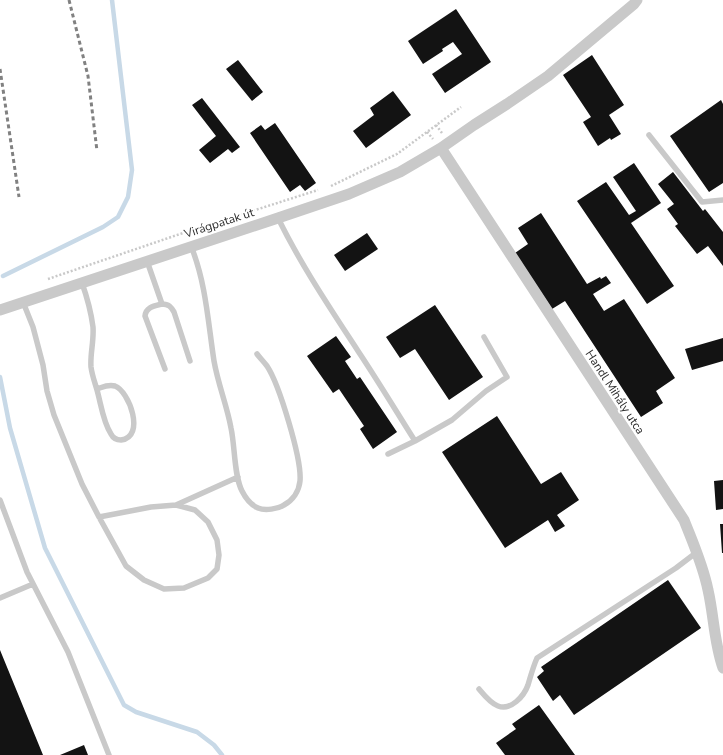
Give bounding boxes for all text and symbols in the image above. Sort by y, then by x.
street label: Virágpatak út [181,204,257,242]
street label: Handl Mihály utca [582,347,648,437]

